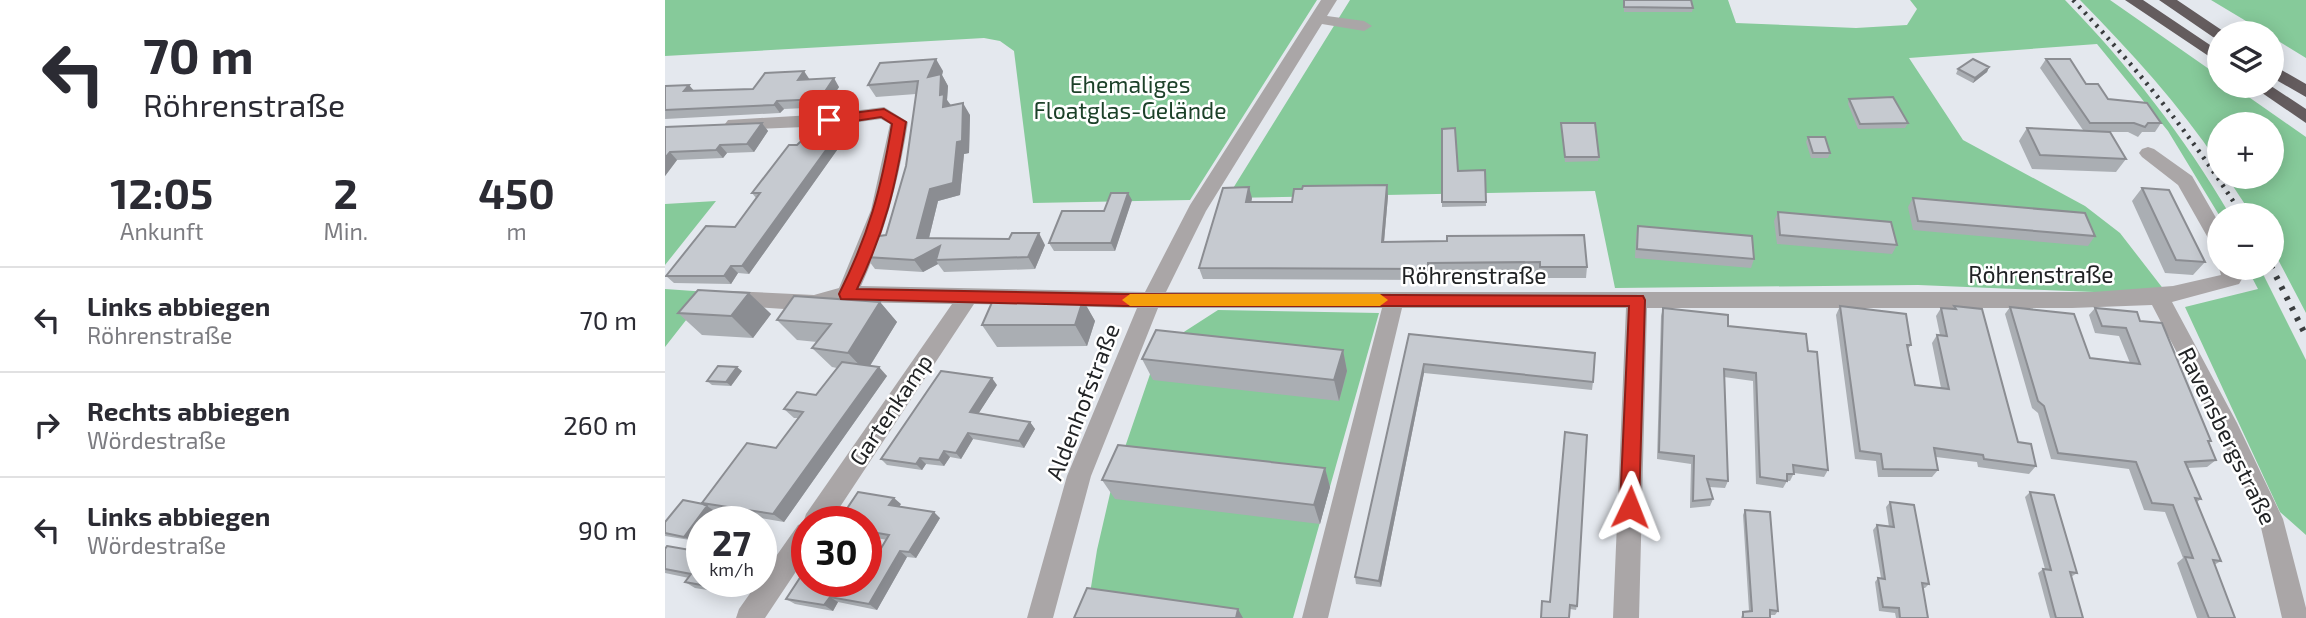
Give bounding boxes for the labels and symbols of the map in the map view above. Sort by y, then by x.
park label: Ehemaliges Floatglas-Gelände [1033,70,1227,124]
pin [799,90,859,150]
street label: Röhrenstraße [1968,260,2114,288]
street label: Röhrenstraße [1401,261,1547,289]
street label: Aldenhofstraße [1039,319,1125,484]
street label: Ravensbergstraße [2173,342,2283,529]
street label: Gartenkamp [843,348,938,471]
position arrow [1593,470,1667,544]
speed limit sign: 30 [791,506,882,597]

